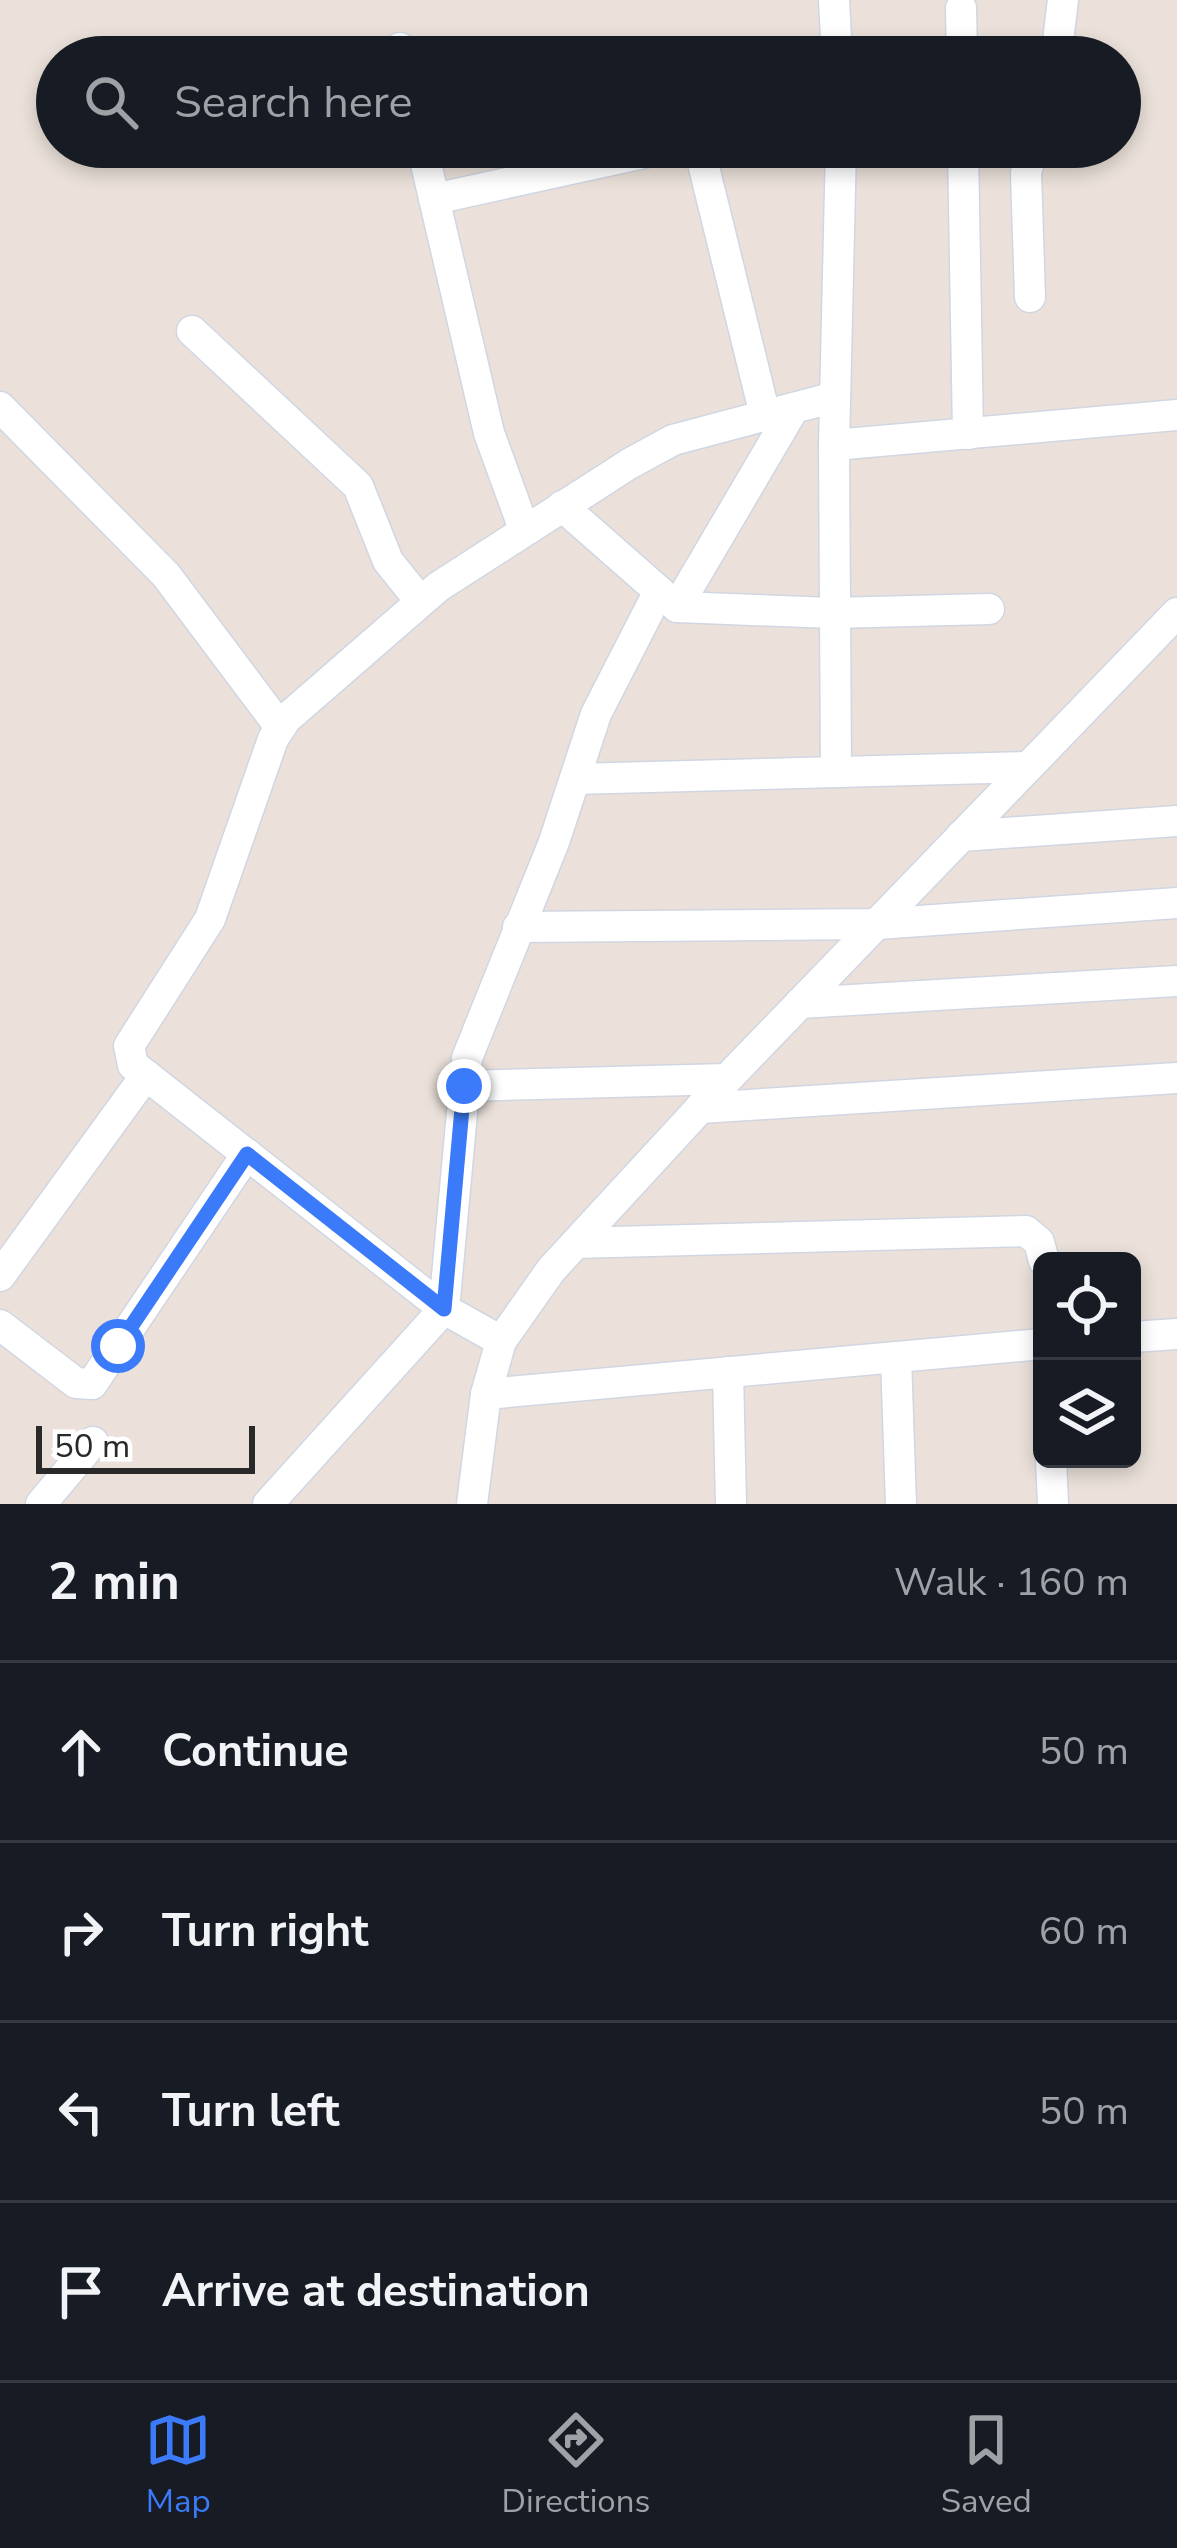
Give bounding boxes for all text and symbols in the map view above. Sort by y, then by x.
search box [36,36,1141,168]
icon: search [78,69,144,135]
text: Search here [174,72,413,133]
route end [437,1059,491,1113]
map controls [1033,1252,1141,1468]
button: locate [1033,1252,1141,1360]
route start [91,1319,145,1373]
button: layers [1033,1360,1141,1468]
scale bar [36,1420,255,1473]
text: 50 m [54,1424,130,1469]
text: 2 min [48,1547,180,1617]
text: Walk · 160 m [894,1556,1129,1609]
icon: ahead [48,1719,114,1785]
text: Continue [162,1721,349,1782]
text: 50 m [1039,1725,1129,1778]
icon: right [48,1899,114,1965]
text: Turn right [162,1901,369,1962]
text: 60 m [1039,1905,1129,1958]
icon: left [48,2079,114,2145]
text: Turn left [162,2081,340,2142]
text: 50 m [1039,2085,1129,2138]
icon: arrive [48,2259,114,2325]
text: Arrive at destination [162,2261,590,2322]
tab: Map [145,2407,211,2524]
tab: Directions [502,2407,650,2524]
tab: Saved [941,2407,1032,2524]

